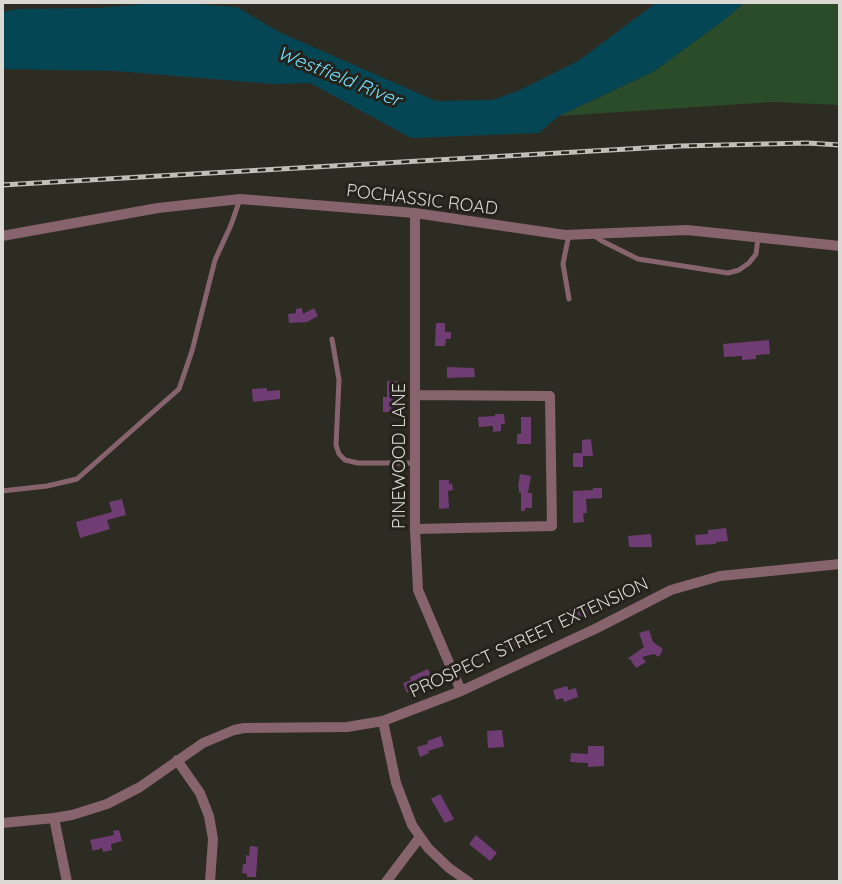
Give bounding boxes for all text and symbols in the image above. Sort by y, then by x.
water label: Westfield River [274,42,404,112]
street label: POCHASSIC ROAD [345,180,499,220]
street label: PINEWOOD LANE [389,383,411,529]
street label: PROSPECT STREET EXTENSION [406,573,652,703]

